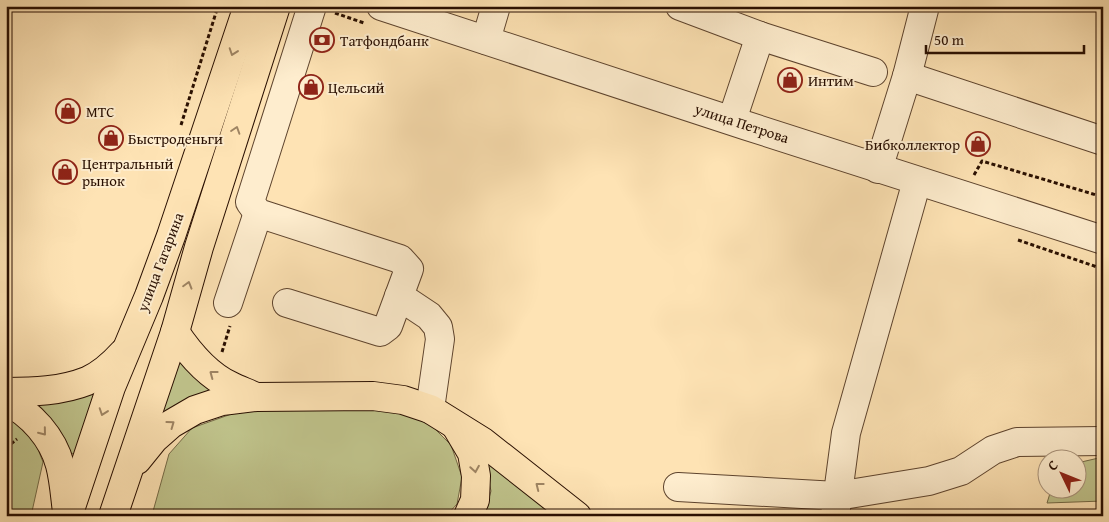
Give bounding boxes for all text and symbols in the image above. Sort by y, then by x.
scale bar [926,22,1084,54]
bank icon: Татфондбанк [309,27,335,53]
text: 50 m [934,29,965,50]
place label: Татфондбанк [340,30,429,51]
one-way arrow [229,48,239,56]
shop icon: Интим [777,67,803,93]
place label: Интим [808,70,854,91]
shop icon: Цельсий [298,74,324,100]
place label: Цельсий [328,77,385,98]
shop icon: МТС [55,98,81,124]
street label: улица Петрова [691,98,793,148]
place label: МТС [86,101,114,122]
shop icon: Быстроденьги [98,125,124,151]
one-way arrow [231,126,241,135]
place label: Быстроденьги [128,128,223,149]
shop icon: Бибколлектор [965,131,991,157]
place label: Бибколлектор [865,134,960,155]
place label: Центральный рынок [82,153,173,191]
shop icon: Центральный рынок [52,159,78,185]
street label: улица Гагарина [131,209,189,315]
one-way arrow [183,281,193,290]
one-way arrow [209,371,219,380]
one-way arrow [99,407,109,415]
one-way arrow [165,422,174,430]
one-way arrow [37,426,46,436]
north arrow [1036,450,1086,500]
text: С [1042,455,1063,475]
one-way arrow [469,464,479,473]
one-way arrow [536,483,545,491]

